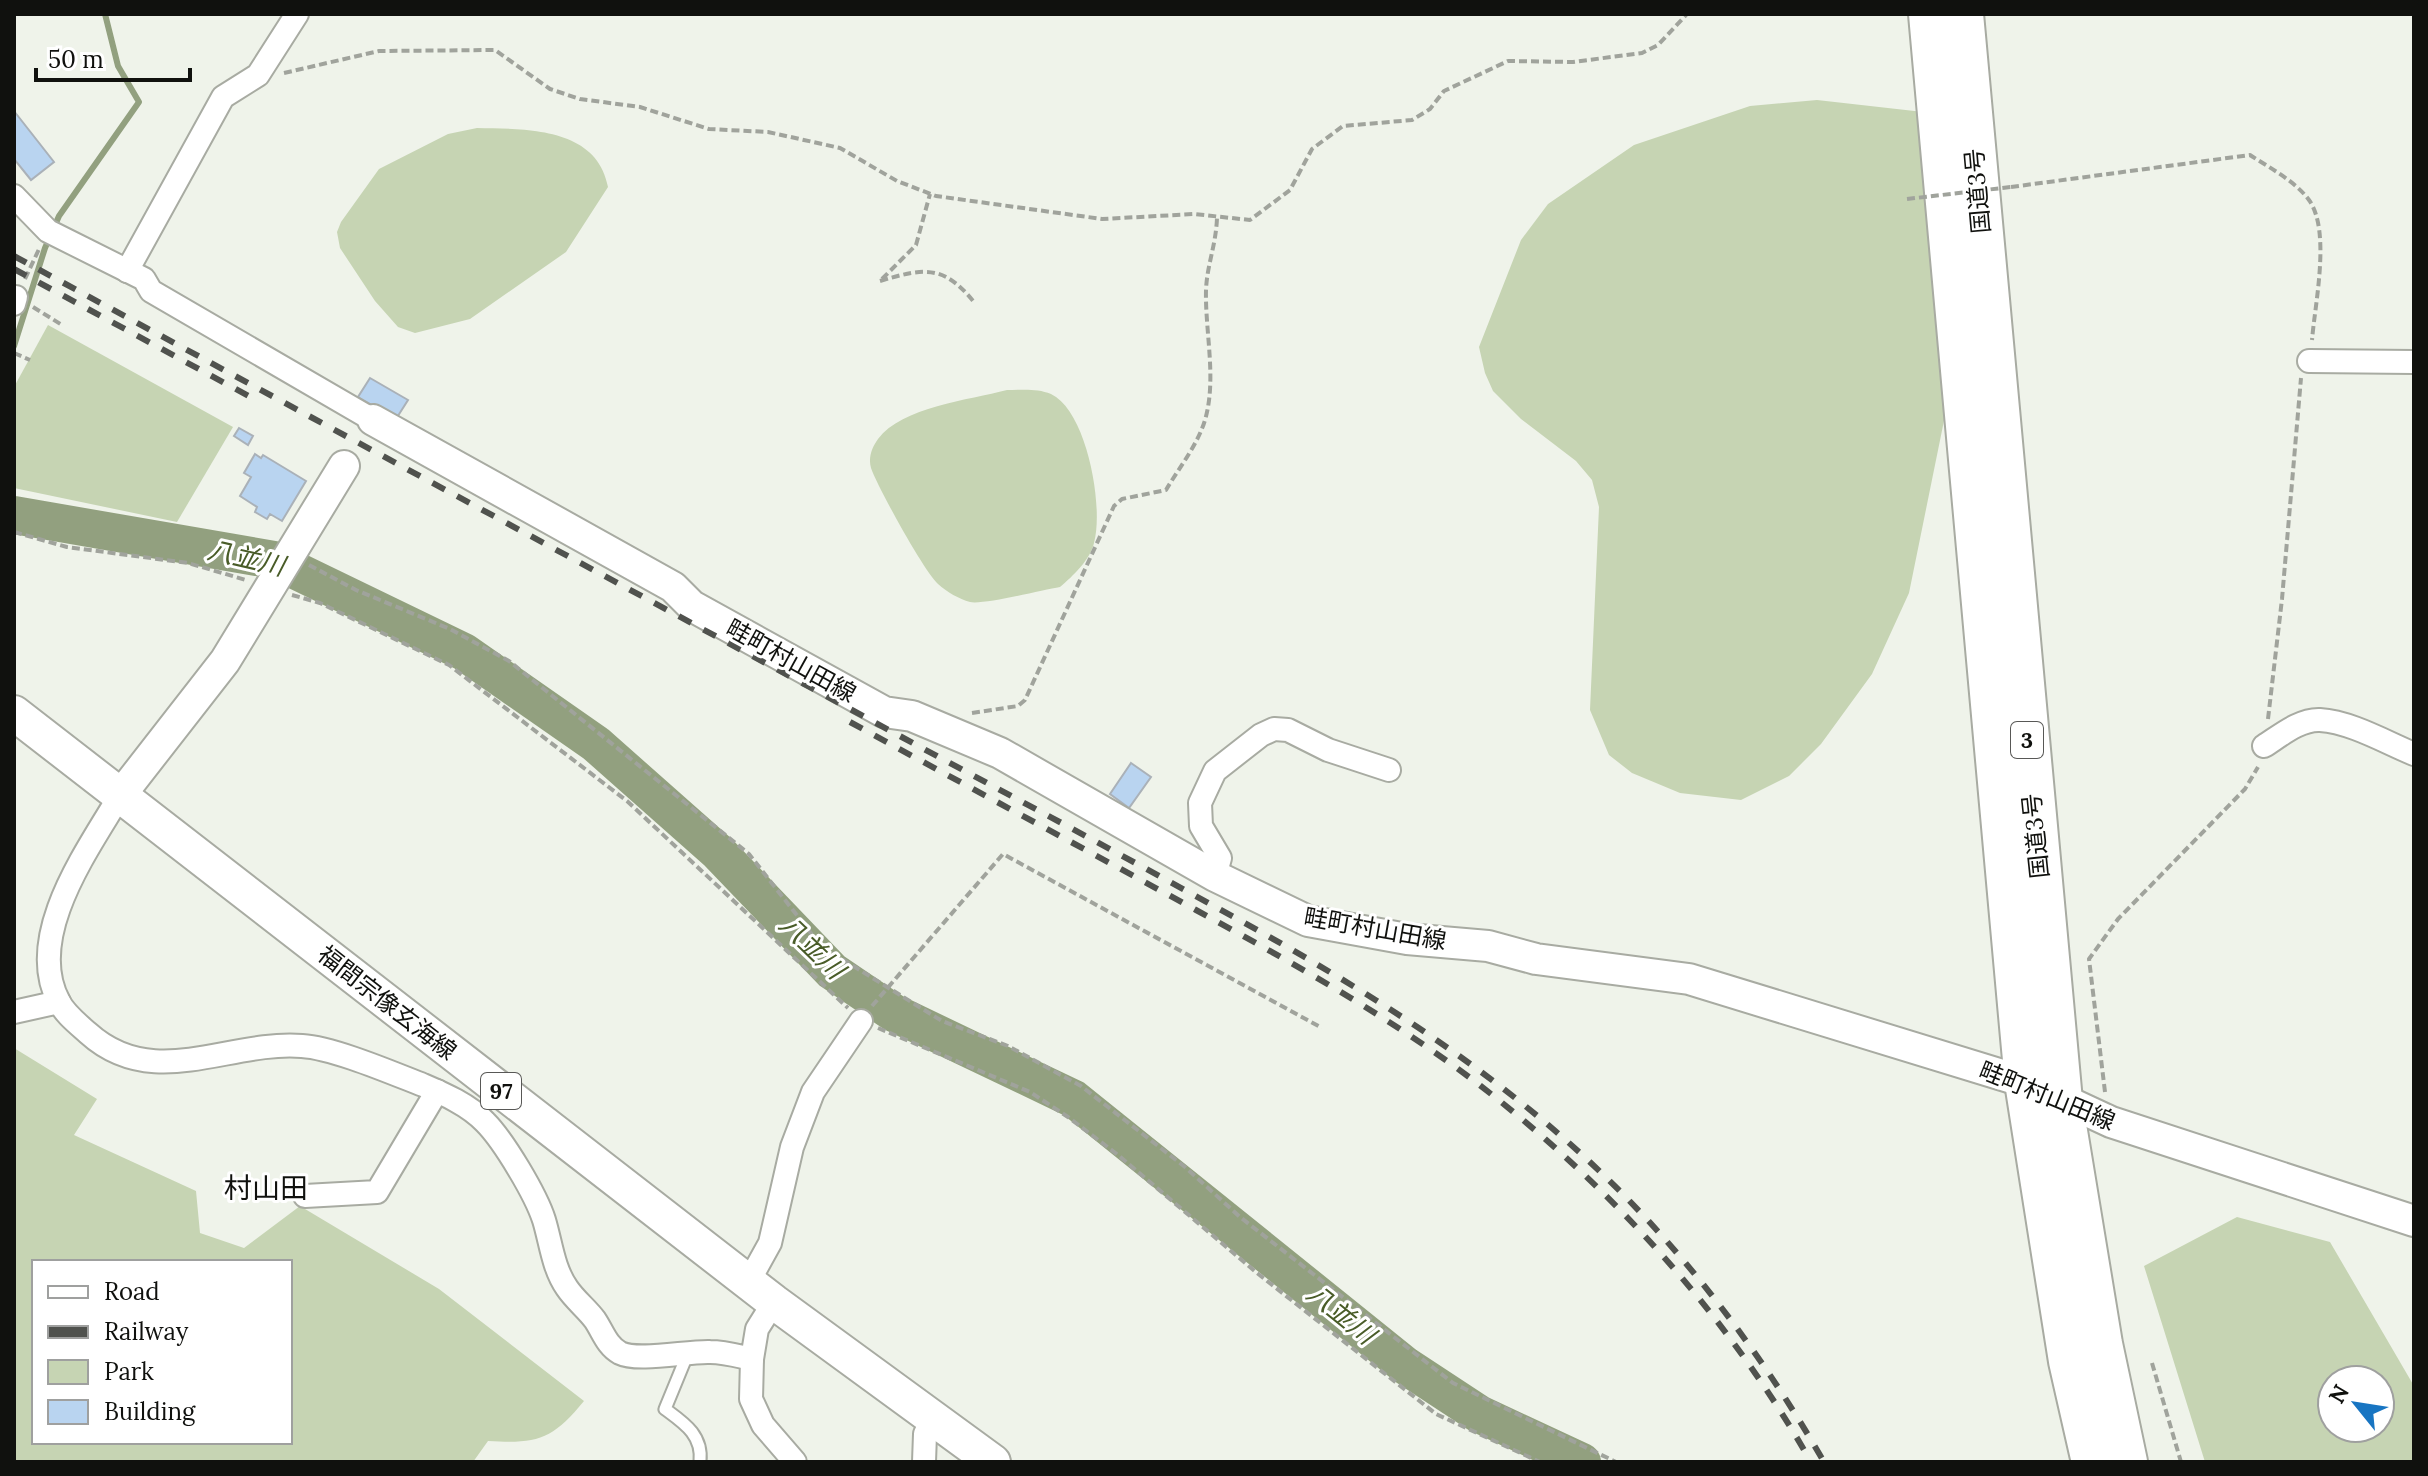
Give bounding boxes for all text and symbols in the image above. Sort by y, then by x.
scale bar [36,32,190,82]
text: 50 m [48,44,104,75]
street label: 国道3号 [1958,147,1997,235]
water label: 八並川 [204,533,291,583]
street label: 畦町村山田線 [721,612,862,709]
road number: 3 [2011,722,2043,758]
street label: 国道3号 [2016,792,2055,880]
street label: 畦町村山田線 [1301,901,1449,956]
water label: 八並川 [773,908,854,988]
street label: 福間宗像玄海線 [312,939,463,1067]
street label: 畦町村山田線 [1975,1054,2120,1137]
road number: 97 [481,1073,521,1109]
district label: 村山田 [224,1170,308,1206]
legend [32,1260,292,1444]
text: Road [104,1276,160,1307]
water label: 八並川 [1301,1276,1384,1353]
text: Railway [104,1316,189,1347]
text: Park [104,1356,154,1387]
north arrow [2316,1364,2396,1444]
text: N [2322,1380,2355,1408]
text: Building [104,1396,196,1427]

